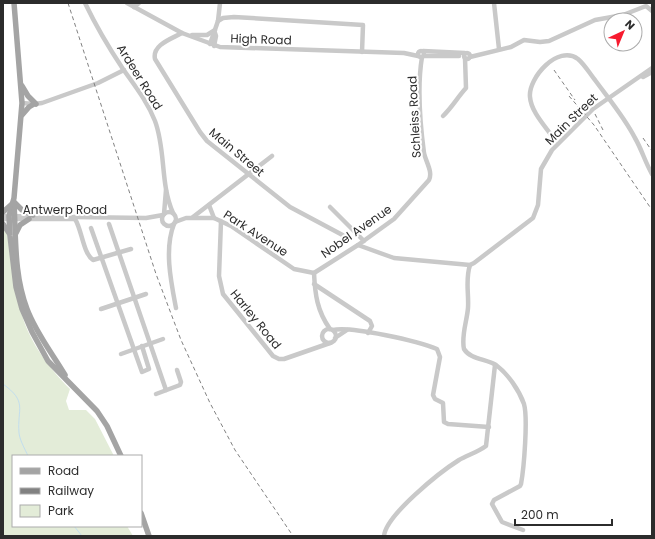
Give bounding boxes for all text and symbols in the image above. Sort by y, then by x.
north arrow [603,12,643,52]
text: N [621,16,638,33]
street label: High Road [230,29,292,49]
street label: Ardeer Road [113,41,167,113]
street label: Schleiss Road [403,75,425,159]
street label: Main Street [541,89,601,149]
street label: Main Street [206,124,268,180]
street label: Nobel Avenue [317,200,395,262]
street label: Antwerp Road [23,201,107,218]
street label: Park Avenue [220,206,292,260]
street label: Harley Road [227,285,285,353]
legend [12,455,142,527]
text: Road [48,462,79,479]
text: Railway [48,482,94,499]
scale bar [515,501,612,527]
text: Park [48,502,75,519]
text: 200 m [521,506,559,523]

